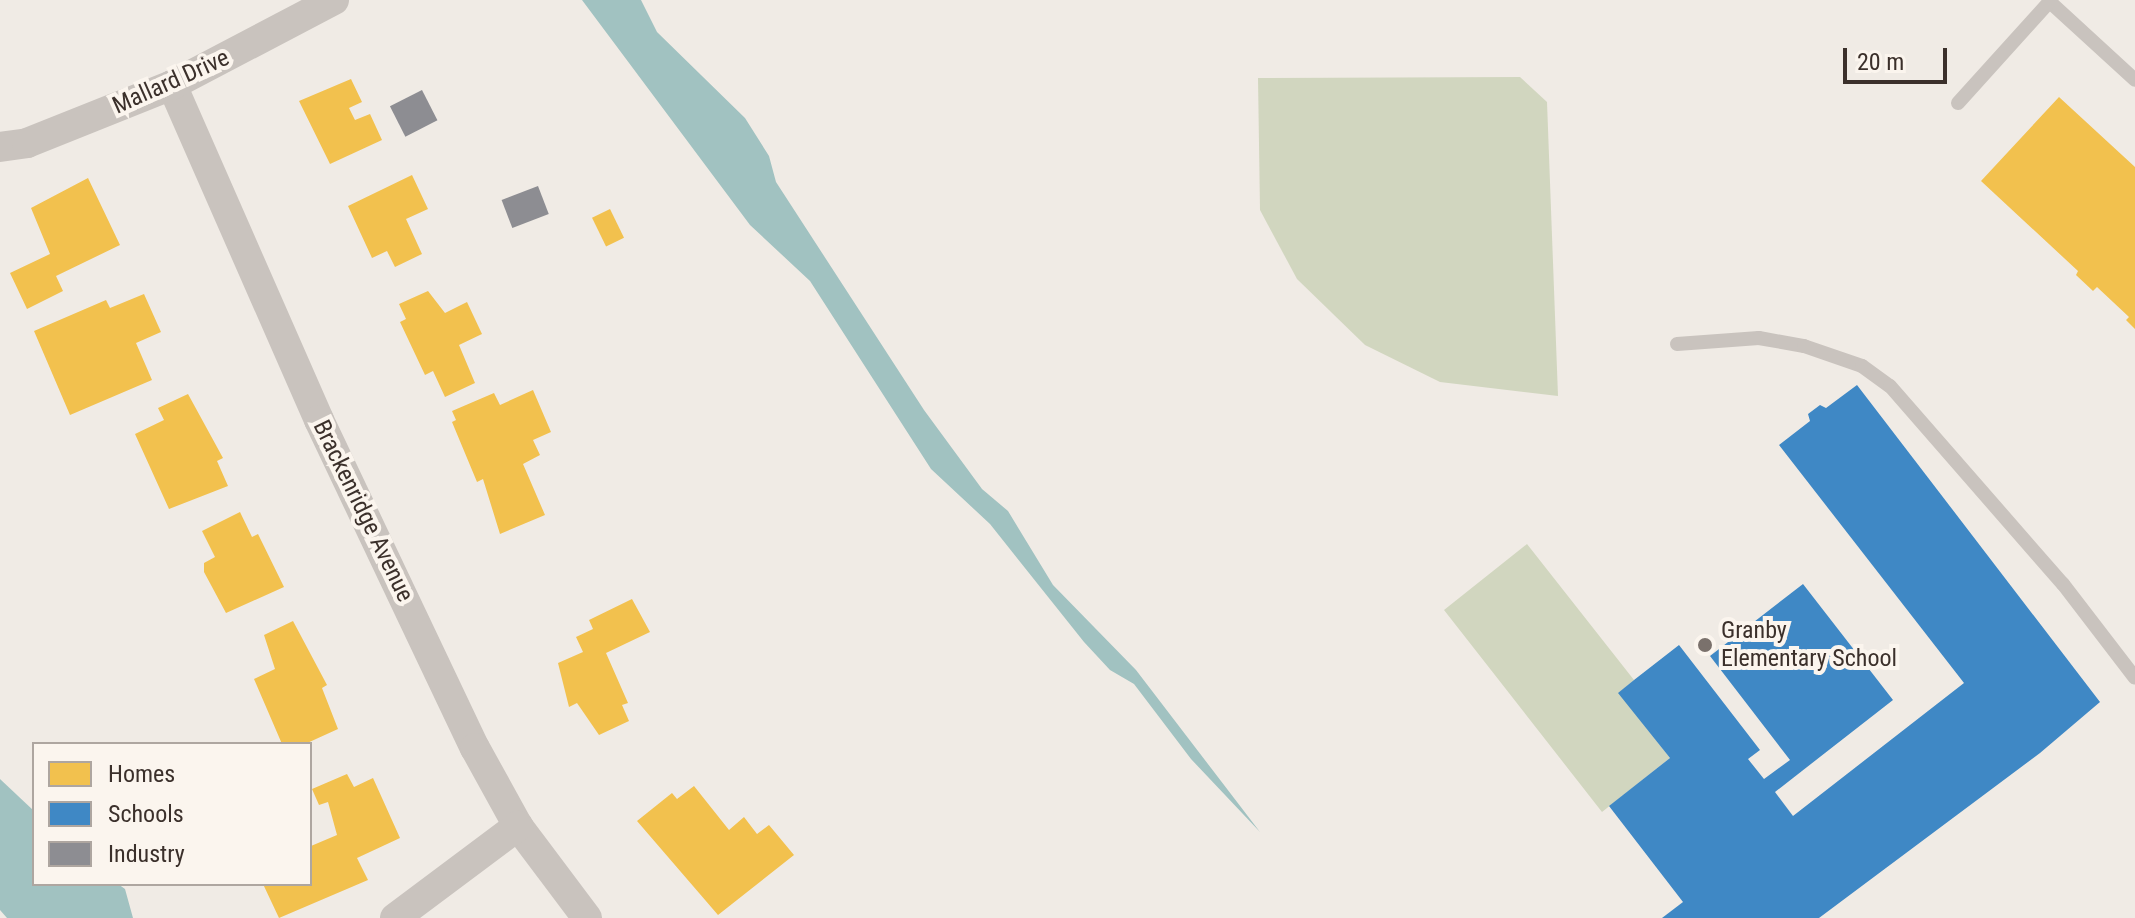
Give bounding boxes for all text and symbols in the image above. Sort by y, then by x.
scale bar [1847,32,1951,82]
street label: Mallard Drive [108,44,234,120]
text: 20 m [1857,48,1904,76]
street label: Brackenridge Avenue [307,416,419,606]
place label: Granby Elementary School [1721,617,1897,673]
marker: Granby Elementary School [1696,636,1714,654]
legend [32,742,312,886]
text: Homes [108,760,175,788]
text: Schools [108,800,184,828]
text: Industry [108,840,185,868]

